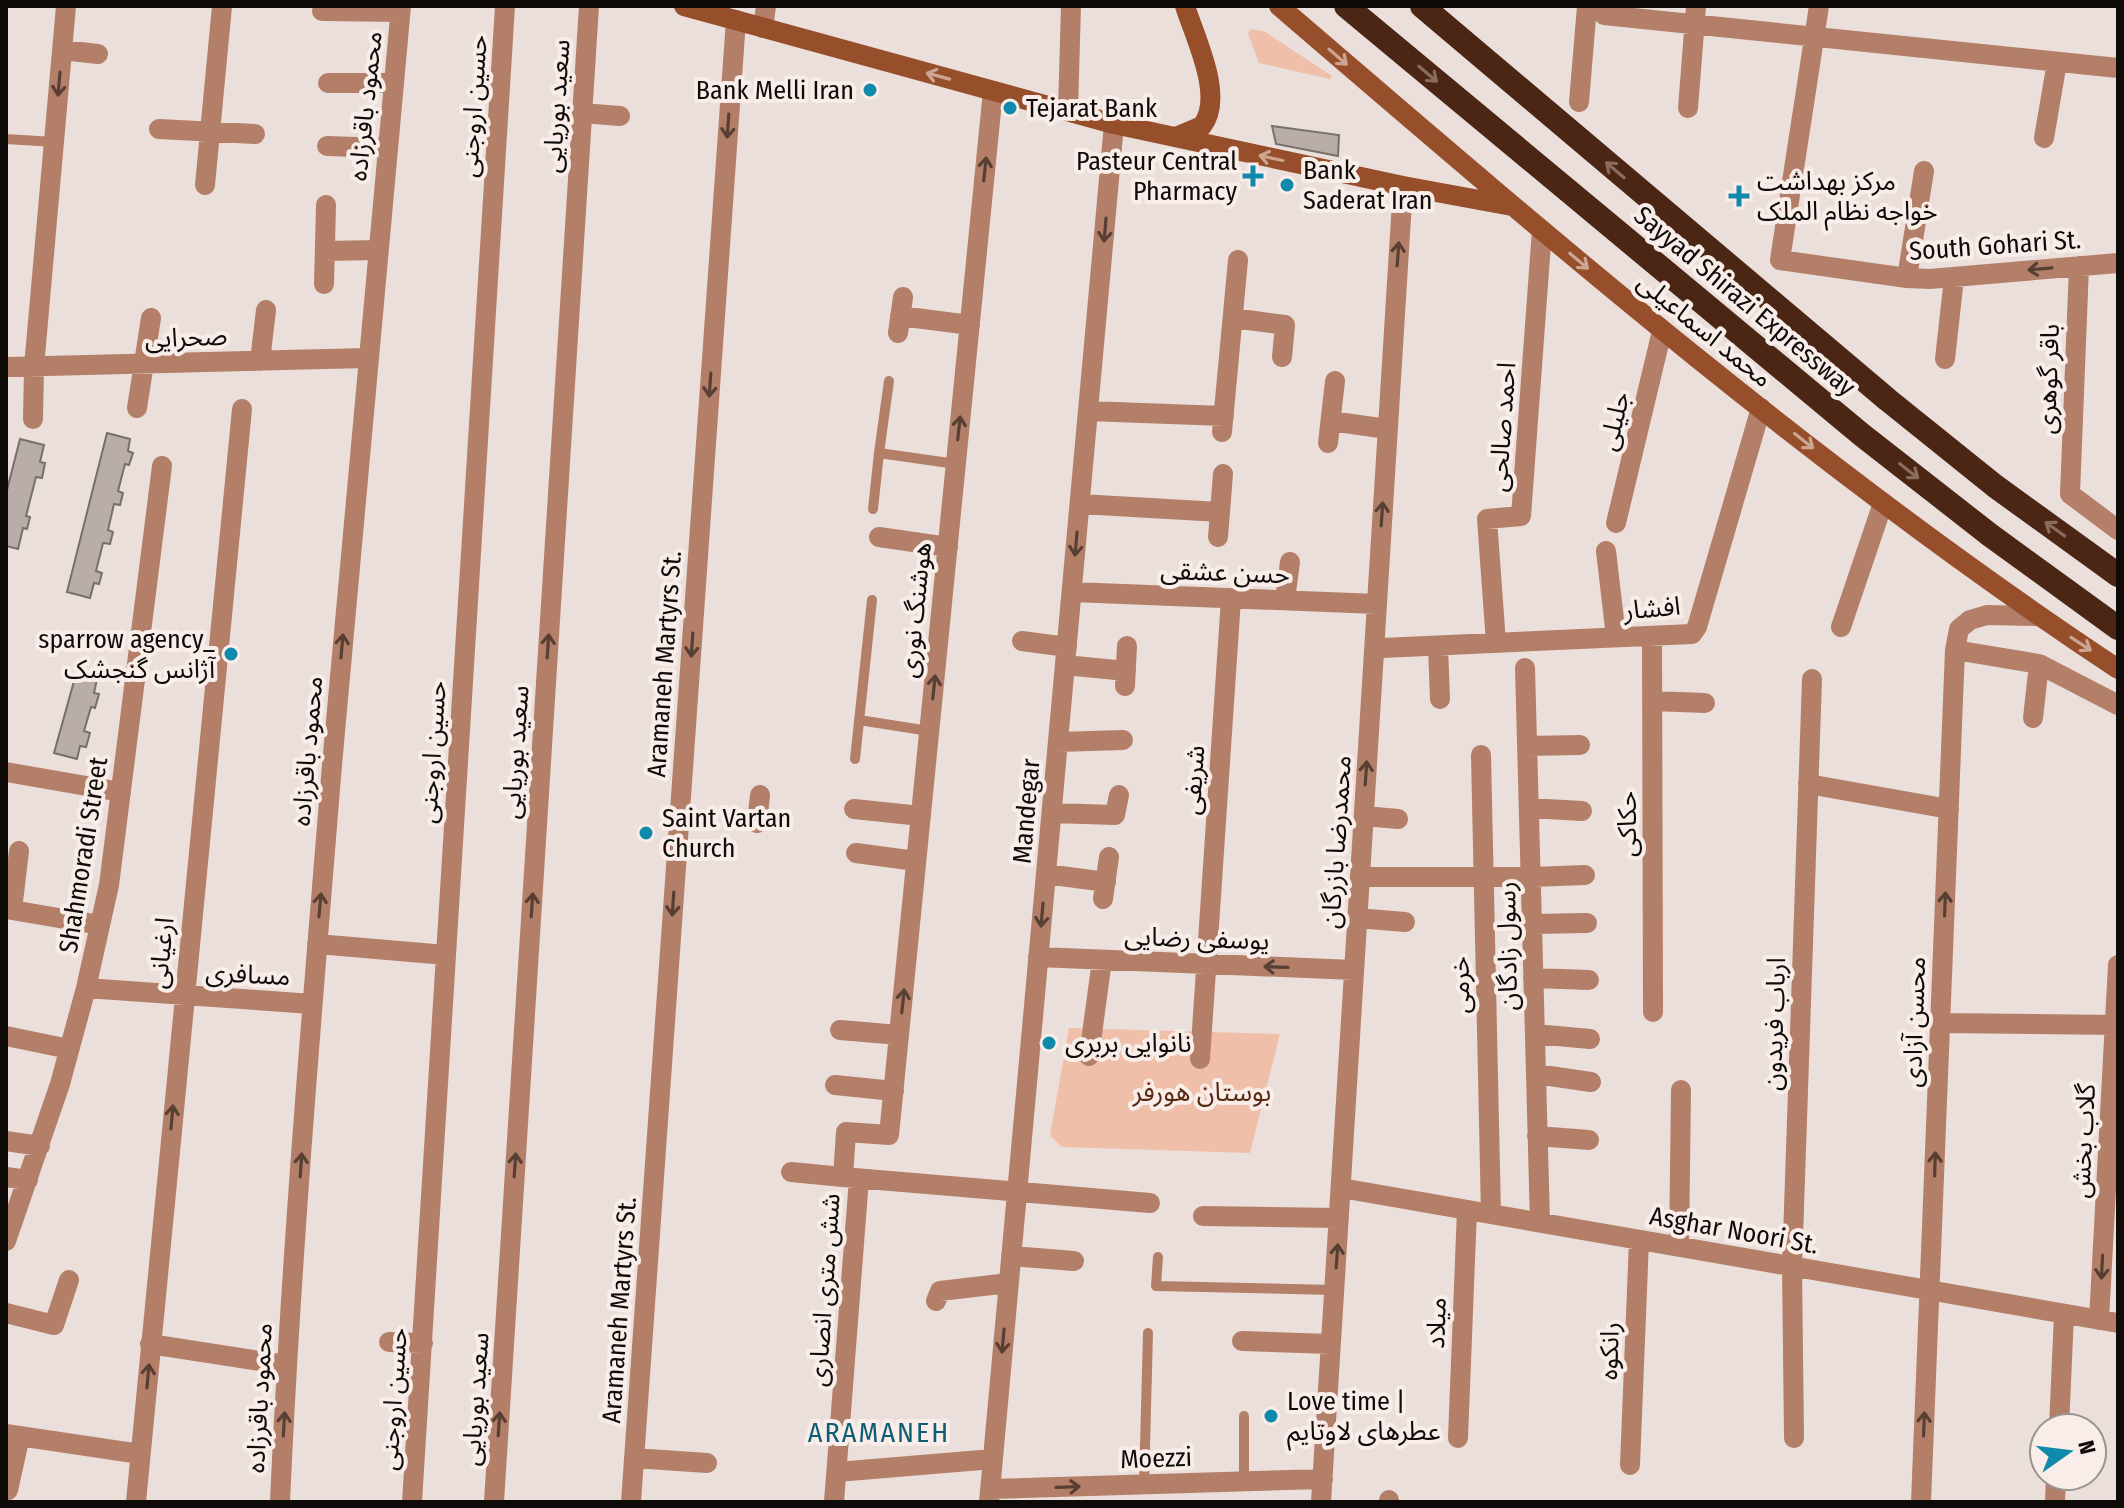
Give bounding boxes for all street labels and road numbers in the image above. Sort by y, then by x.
street label: محمود باقرزاده [342,30,389,183]
street label: حسین اروجنی [453,34,494,178]
street label: سعید بوریایی [536,38,577,174]
street label: Sayyad Shirazi Expressway [1628,200,1862,403]
street label: South Gohari St. [1908,224,2082,267]
street label: محمد اسماعیلی [1631,267,1778,394]
street label: صحرایی [144,321,228,354]
street label: باقر گوهری [2031,323,2066,435]
street label: احمد صالحی [1483,361,1522,493]
street label: جلیلی [1592,388,1637,454]
street label: هوشنگ نوری [893,541,938,680]
street label: Aramaneh Martyrs St. [641,550,688,778]
street label: حسن عشقی [1160,555,1290,590]
street label: افشار [1621,591,1682,627]
street label: محمود باقرزاده [285,675,329,827]
street label: حسین اروجنی [412,680,453,824]
street label: سعید بوریایی [495,684,536,820]
street label: شریفی [1176,744,1211,816]
street label: Shahmoradi Street [53,754,114,955]
street label: محمدرضا بازرگان [1315,754,1358,930]
street label: Mandegar [1006,757,1047,865]
street label: حکاکی [1612,791,1643,857]
street label: رسول زادگان [1491,881,1524,1011]
street label: ارغیانی [142,916,181,990]
street label: یوسفی رضایی [1124,920,1270,957]
street label: خرمی [1445,956,1476,1014]
street label: محسن آزادی [1897,956,1932,1088]
street label: مسافری [205,957,291,992]
street label: ارباب فریدون [1757,957,1792,1091]
street label: گلاب بخش [2065,1083,2102,1199]
street label: شش متری انصاری [802,1192,847,1388]
street label: Aramaneh Martyrs St. [596,1196,643,1424]
street label: Asghar Noori St. [1647,1200,1821,1261]
street label: میلاد [1420,1297,1453,1349]
street label: رانکوه [1593,1321,1626,1381]
street label: محمود باقرزاده [240,1322,279,1474]
street label: حسین اروجنی [373,1327,414,1471]
street label: سعید بوریایی [455,1331,496,1467]
street label: Moezzi [1120,1442,1192,1475]

